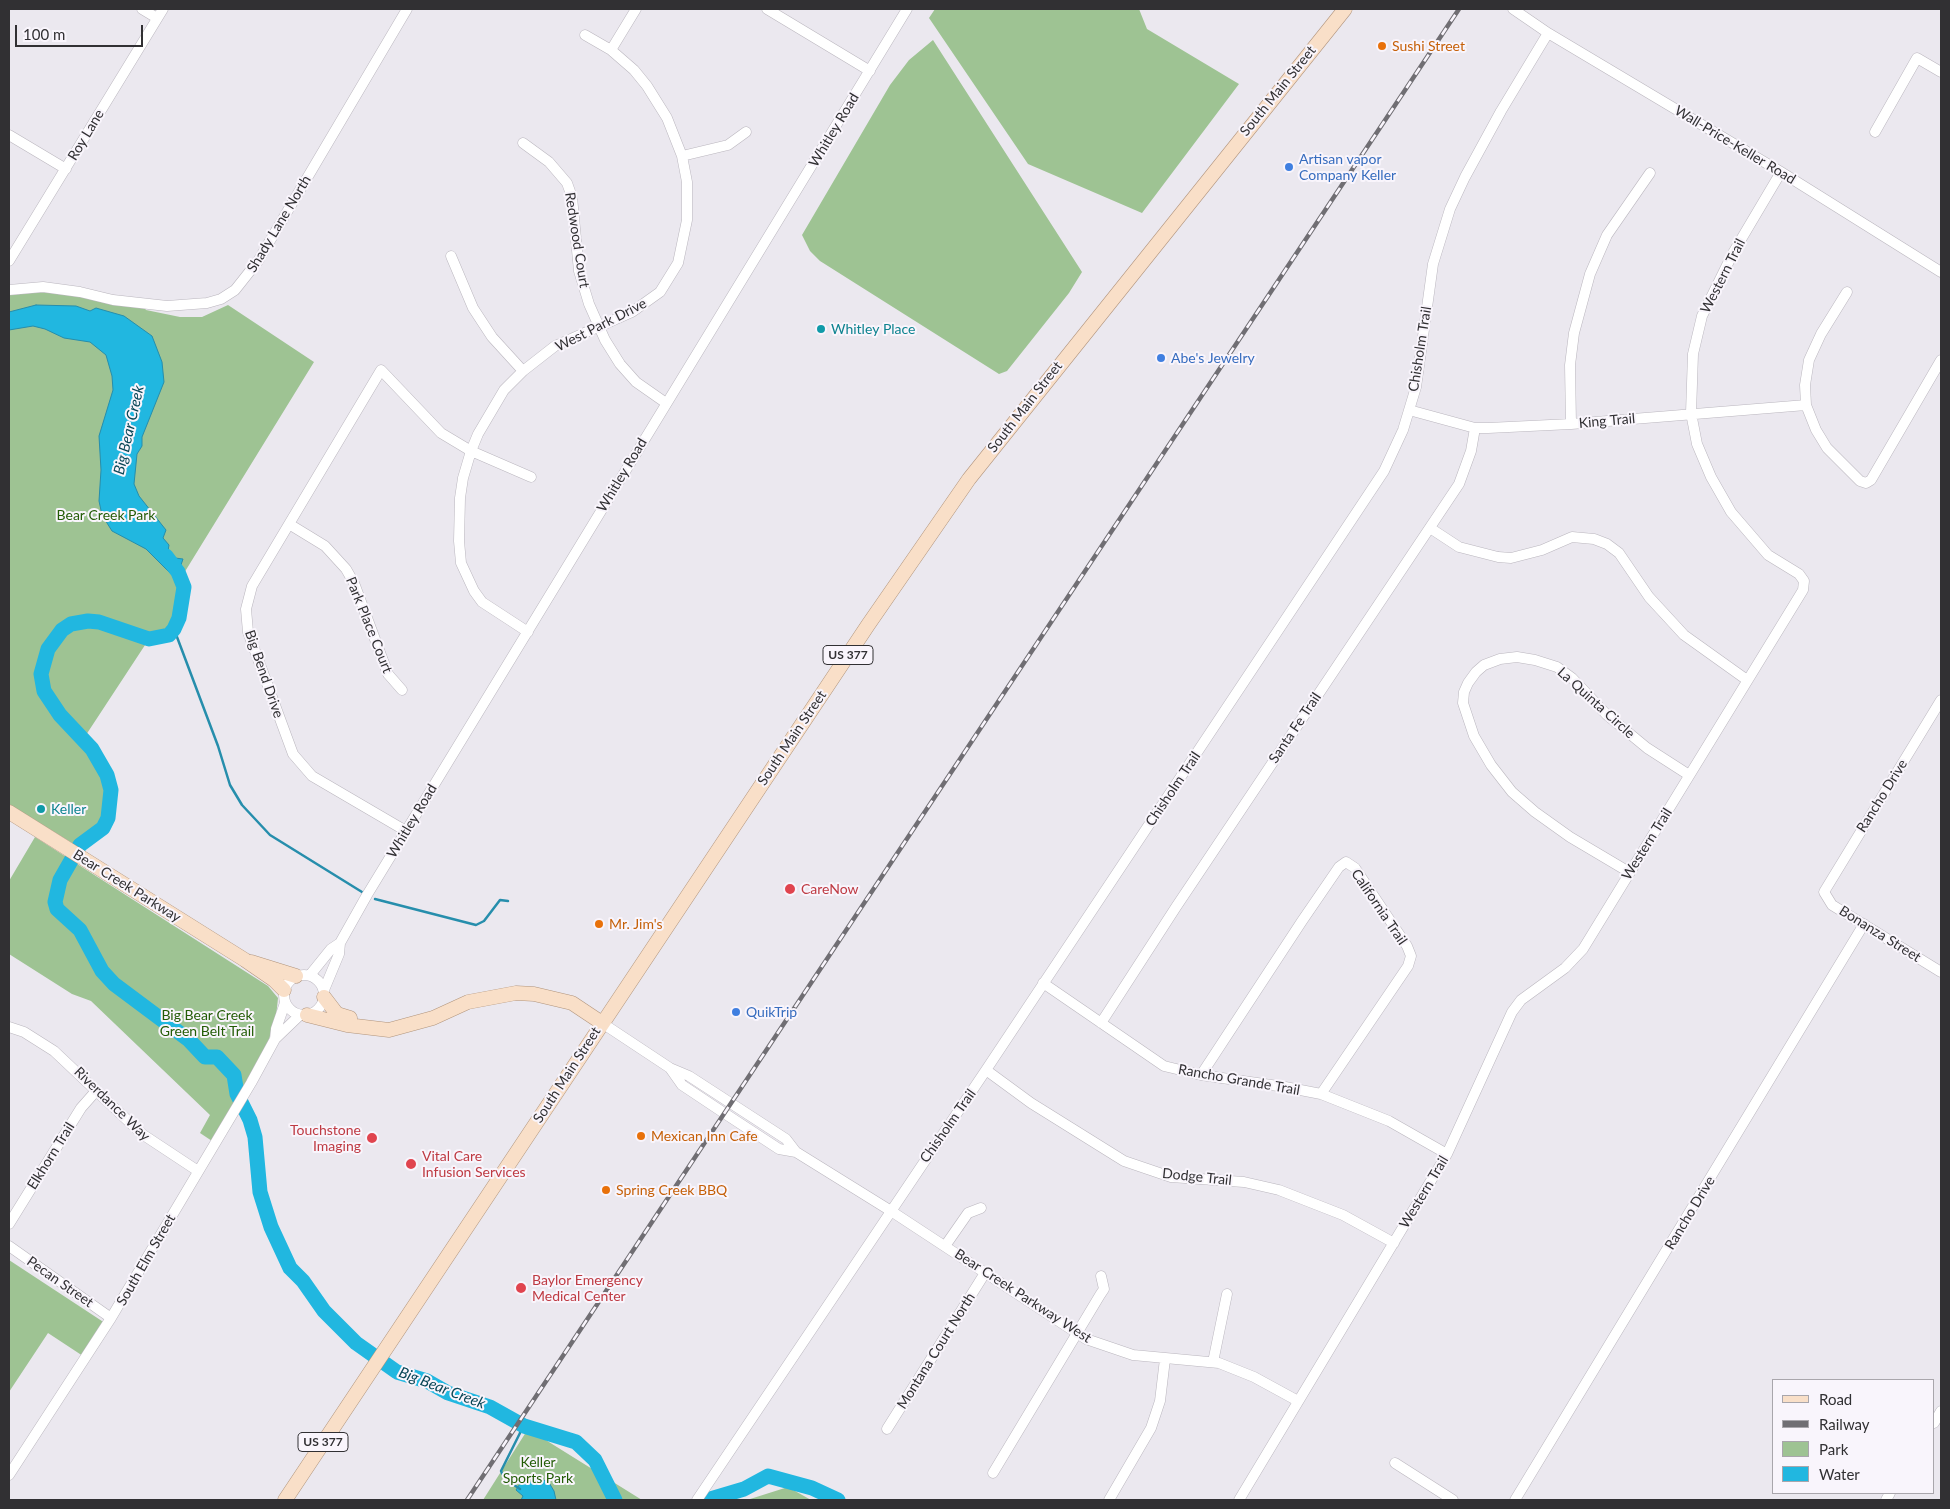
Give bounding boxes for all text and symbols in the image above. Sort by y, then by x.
scale bar [18,15,145,47]
text: 100 m [23,25,65,43]
place label: Sushi Street [1392,38,1465,54]
marker: Sushi Street [1376,40,1388,52]
street label: South Main Street [1237,43,1319,139]
street label: Whitley Road [805,90,863,170]
street label: Wall-Price-Keller Road [1671,102,1799,188]
street label: Roy Lane [64,107,108,163]
place label: Artisan vapor Company Keller [1299,151,1396,184]
marker: Artisan vapor Company Keller [1283,161,1295,173]
street label: Shady Lane North [243,172,315,276]
street label: Redwood Court [561,191,593,289]
street label: Western Trail [1697,236,1749,316]
street label: West Park Drive [553,295,649,355]
street label: Chisholm Trail [1405,305,1435,393]
place label: Whitley Place [831,321,916,337]
marker: Whitley Place [815,323,827,335]
place label: Abe's Jewelry [1171,350,1255,366]
marker: Abe's Jewelry [1155,352,1167,364]
street label: South Main Street [984,358,1066,456]
water label: Big Bear Creek [110,384,148,476]
street label: King Trail [1578,410,1636,432]
street label: Whitley Road [593,435,651,515]
park label: Bear Creek Park [57,507,155,523]
street label: Park Place Court [342,574,396,676]
street label: Big Bend Drive [241,628,287,720]
road number: US 377 [823,646,873,664]
street label: La Quinta Circle [1554,664,1638,742]
street label: South Main Street [754,687,830,789]
street label: Santa Fe Trail [1265,690,1325,766]
street label: Chisholm Trail [1142,749,1204,829]
street label: Rancho Drive [1853,756,1911,836]
street label: Whitley Road [383,781,441,861]
place label: Keller [51,801,86,817]
marker: Keller [35,803,47,815]
street label: Western Trail [1618,805,1676,883]
street label: Bear Creek Parkway [70,846,184,926]
street label: California Trail [1348,866,1410,948]
place label: CareNow [801,881,859,897]
marker: CareNow [783,882,797,896]
street label: Bonanza Street [1836,902,1924,966]
place label: Mr. Jim's [609,916,663,932]
marker: Mr. Jim's [593,918,605,930]
place label: QuikTrip [746,1004,797,1020]
marker: QuikTrip [730,1006,742,1018]
park label: Big Bear Creek Green Belt Trail [160,1007,254,1040]
street label: South Main Street [530,1024,604,1126]
street label: Rancho Grande Trail [1177,1061,1301,1099]
street label: Riverdance Way [71,1064,153,1144]
street label: Chisholm Trail [916,1086,980,1166]
street label: Elkhorn Trail [24,1119,78,1193]
place label: Touchstone Imaging [290,1122,361,1154]
place label: Mexican Inn Cafe [651,1128,758,1144]
marker: Mexican Inn Cafe [635,1130,647,1142]
marker: Touchstone Imaging [365,1131,379,1145]
place label: Vital Care Infusion Services [422,1148,526,1180]
street label: Western Trail [1396,1153,1452,1231]
marker: Vital Care Infusion Services [404,1157,418,1171]
street label: Dodge Trail [1161,1165,1233,1189]
street label: Rancho Drive [1661,1173,1719,1253]
place label: Spring Creek BBQ [616,1182,727,1198]
marker: Spring Creek BBQ [600,1184,612,1196]
street label: South Elm Street [113,1211,179,1309]
street label: Bear Creek Parkway West [951,1245,1095,1347]
street label: Pecan Street [24,1253,96,1311]
place label: Baylor Emergency Medical Center [532,1272,643,1304]
marker: Baylor Emergency Medical Center [514,1281,528,1295]
street label: Montana Court North [893,1290,979,1412]
water label: Big Bear Creek [396,1363,488,1413]
legend [1772,1379,1935,1494]
text: Road [1819,1390,1852,1408]
text: Railway [1819,1415,1870,1433]
road number: US 377 [298,1432,348,1451]
text: Park [1819,1440,1848,1458]
park label: Keller Sports Park [503,1454,573,1486]
text: Water [1819,1465,1860,1483]

